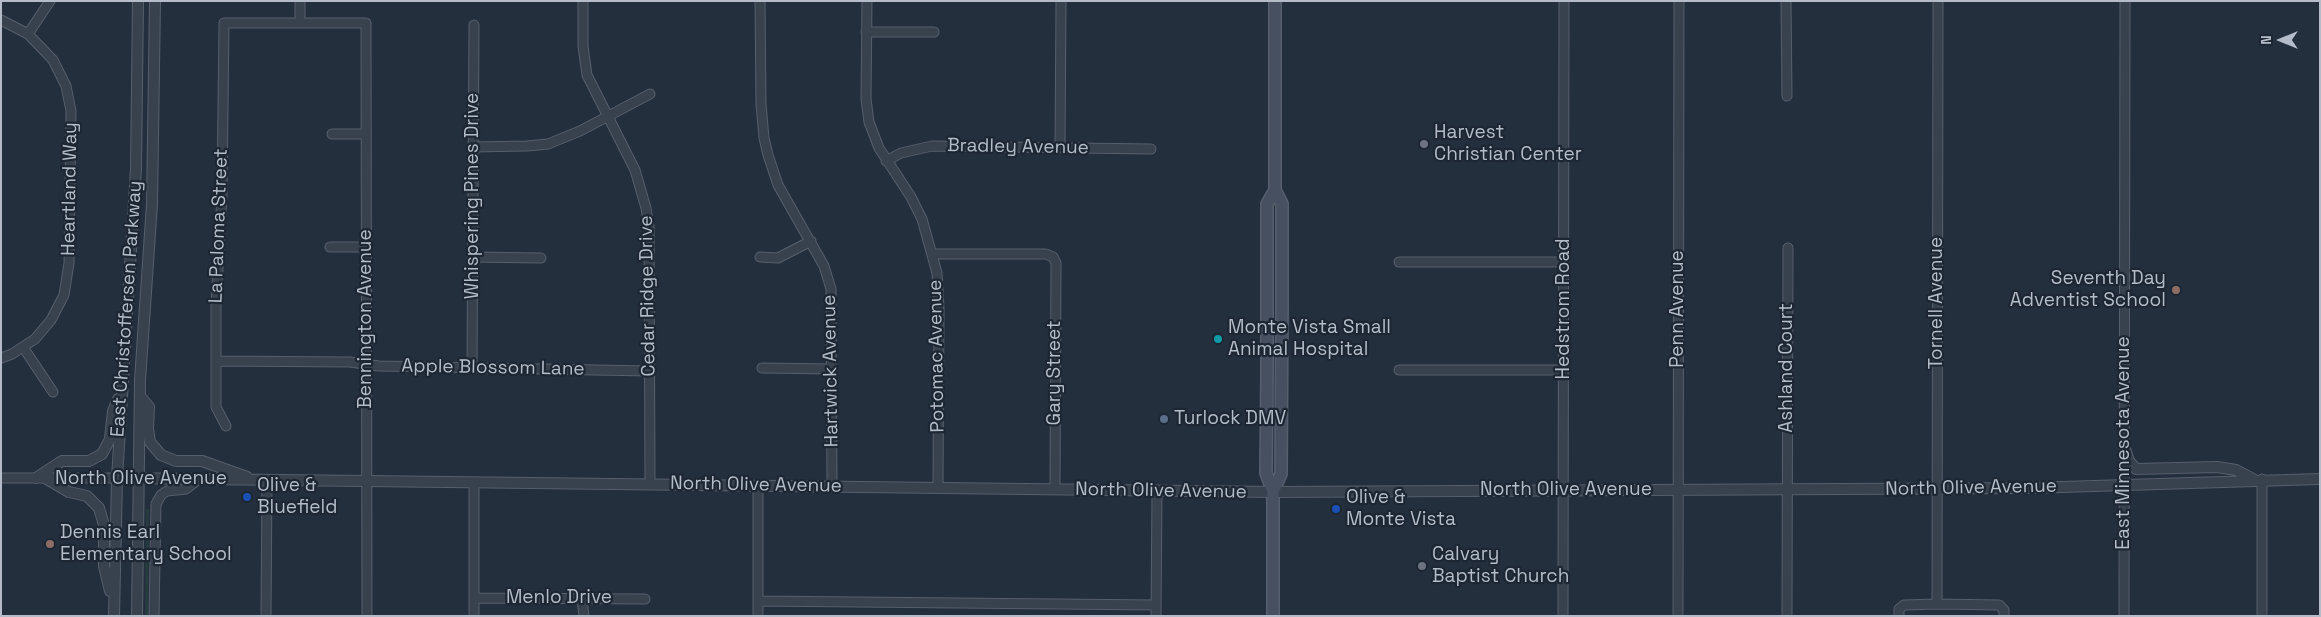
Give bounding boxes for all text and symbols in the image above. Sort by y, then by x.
north arrow [2256,15,2306,65]
text: N [2257,35,2275,45]
street label: Whispering Pines Drive [462,93,484,299]
street label: Heartland Way [57,122,83,256]
place label: Harvest Christian Center [1434,122,1582,166]
street label: Bradley Avenue [947,134,1089,160]
marker: Harvest Christian Center [1418,138,1430,150]
street label: La Paloma Street [205,148,233,304]
street label: East Christoffersen Parkway [107,180,147,438]
street label: Cedar Ridge Drive [635,215,661,377]
street label: Bennington Avenue [355,229,377,409]
street label: Tornell Avenue [1926,237,1948,369]
street label: Hedstrom Road [1553,239,1575,379]
street label: Penn Avenue [1667,250,1689,368]
place label: Seventh Day Adventist School [2010,268,2166,312]
street label: Potomac Avenue [924,279,950,433]
marker: Seventh Day Adventist School [2170,284,2182,296]
street label: Hartwick Avenue [818,294,844,448]
street label: Ashland Court [1776,303,1798,433]
place label: Monte Vista Small Animal Hospital [1228,317,1391,361]
street label: Gary Street [1044,320,1066,426]
marker: Monte Vista Small Animal Hospital [1212,333,1224,345]
street label: East Minnesota Avenue [2113,336,2135,550]
street label: Apple Blossom Lane [401,355,585,381]
place label: Turlock DMV [1174,408,1286,430]
marker: Turlock DMV [1158,413,1170,425]
street label: North Olive Avenue [55,468,227,490]
street label: North Olive Avenue [670,472,842,498]
place label: Olive & Bluefield [257,475,337,519]
street label: North Olive Avenue [1885,475,2057,501]
street label: North Olive Avenue [1075,478,1247,504]
street label: North Olive Avenue [1480,479,1652,501]
place label: Olive & Monte Vista [1346,487,1456,531]
marker: Olive & Bluefield [241,491,253,503]
marker: Olive & Monte Vista [1330,503,1342,515]
place label: Dennis Earl Elementary School [60,522,232,566]
marker: Dennis Earl Elementary School [44,538,56,550]
place label: Calvary Baptist Church [1432,544,1569,588]
marker: Calvary Baptist Church [1416,560,1428,572]
street label: Menlo Drive [506,587,612,609]

